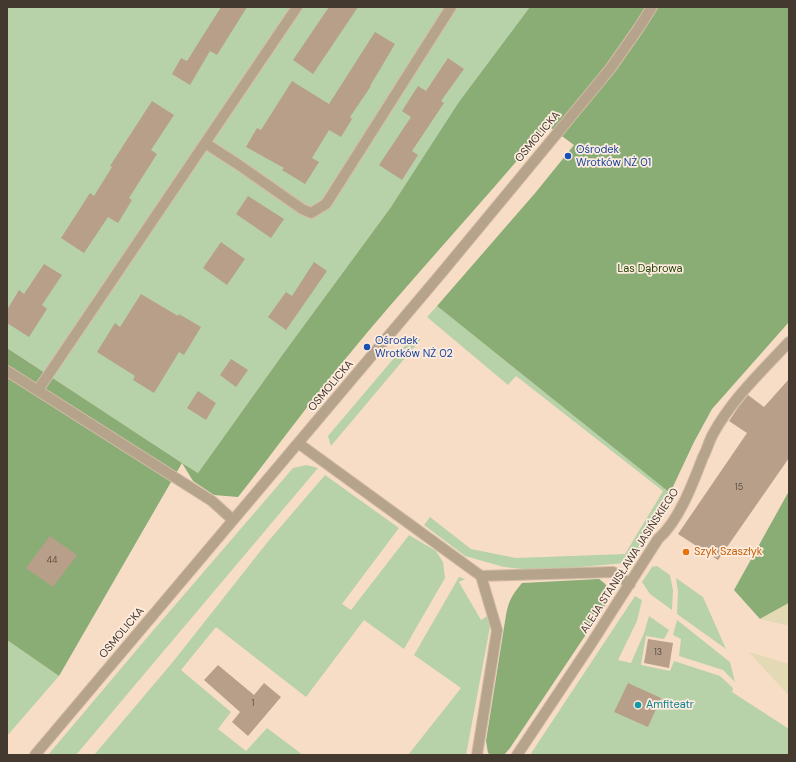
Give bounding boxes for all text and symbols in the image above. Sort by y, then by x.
street label: OSMOLICKA [513,109,563,165]
place label: Ośrodek Wrotków NŻ 01 [576,143,651,169]
marker: Ośrodek Wrotków NŻ 01 [563,151,573,161]
park label: Las Dąbrowa [617,262,683,276]
place label: Ośrodek Wrotków NŻ 02 [375,334,453,360]
marker: Ośrodek Wrotków NŻ 02 [362,342,372,352]
street label: OSMOLICKA [306,358,356,414]
house number: 15 [735,483,743,493]
street label: ALEJA STANISŁAWA JASIŃSKIEGO [578,486,682,636]
place label: Szyk Szaszłyk [694,545,762,559]
marker: Szyk Szaszłyk [681,547,691,557]
house number: 44 [47,556,57,566]
street label: OSMOLICKA [97,605,147,661]
house number: 13 [654,648,662,658]
place label: Amfiteatr [646,698,694,712]
house number: 1 [252,699,254,709]
marker: Amfiteatr [633,700,643,710]

